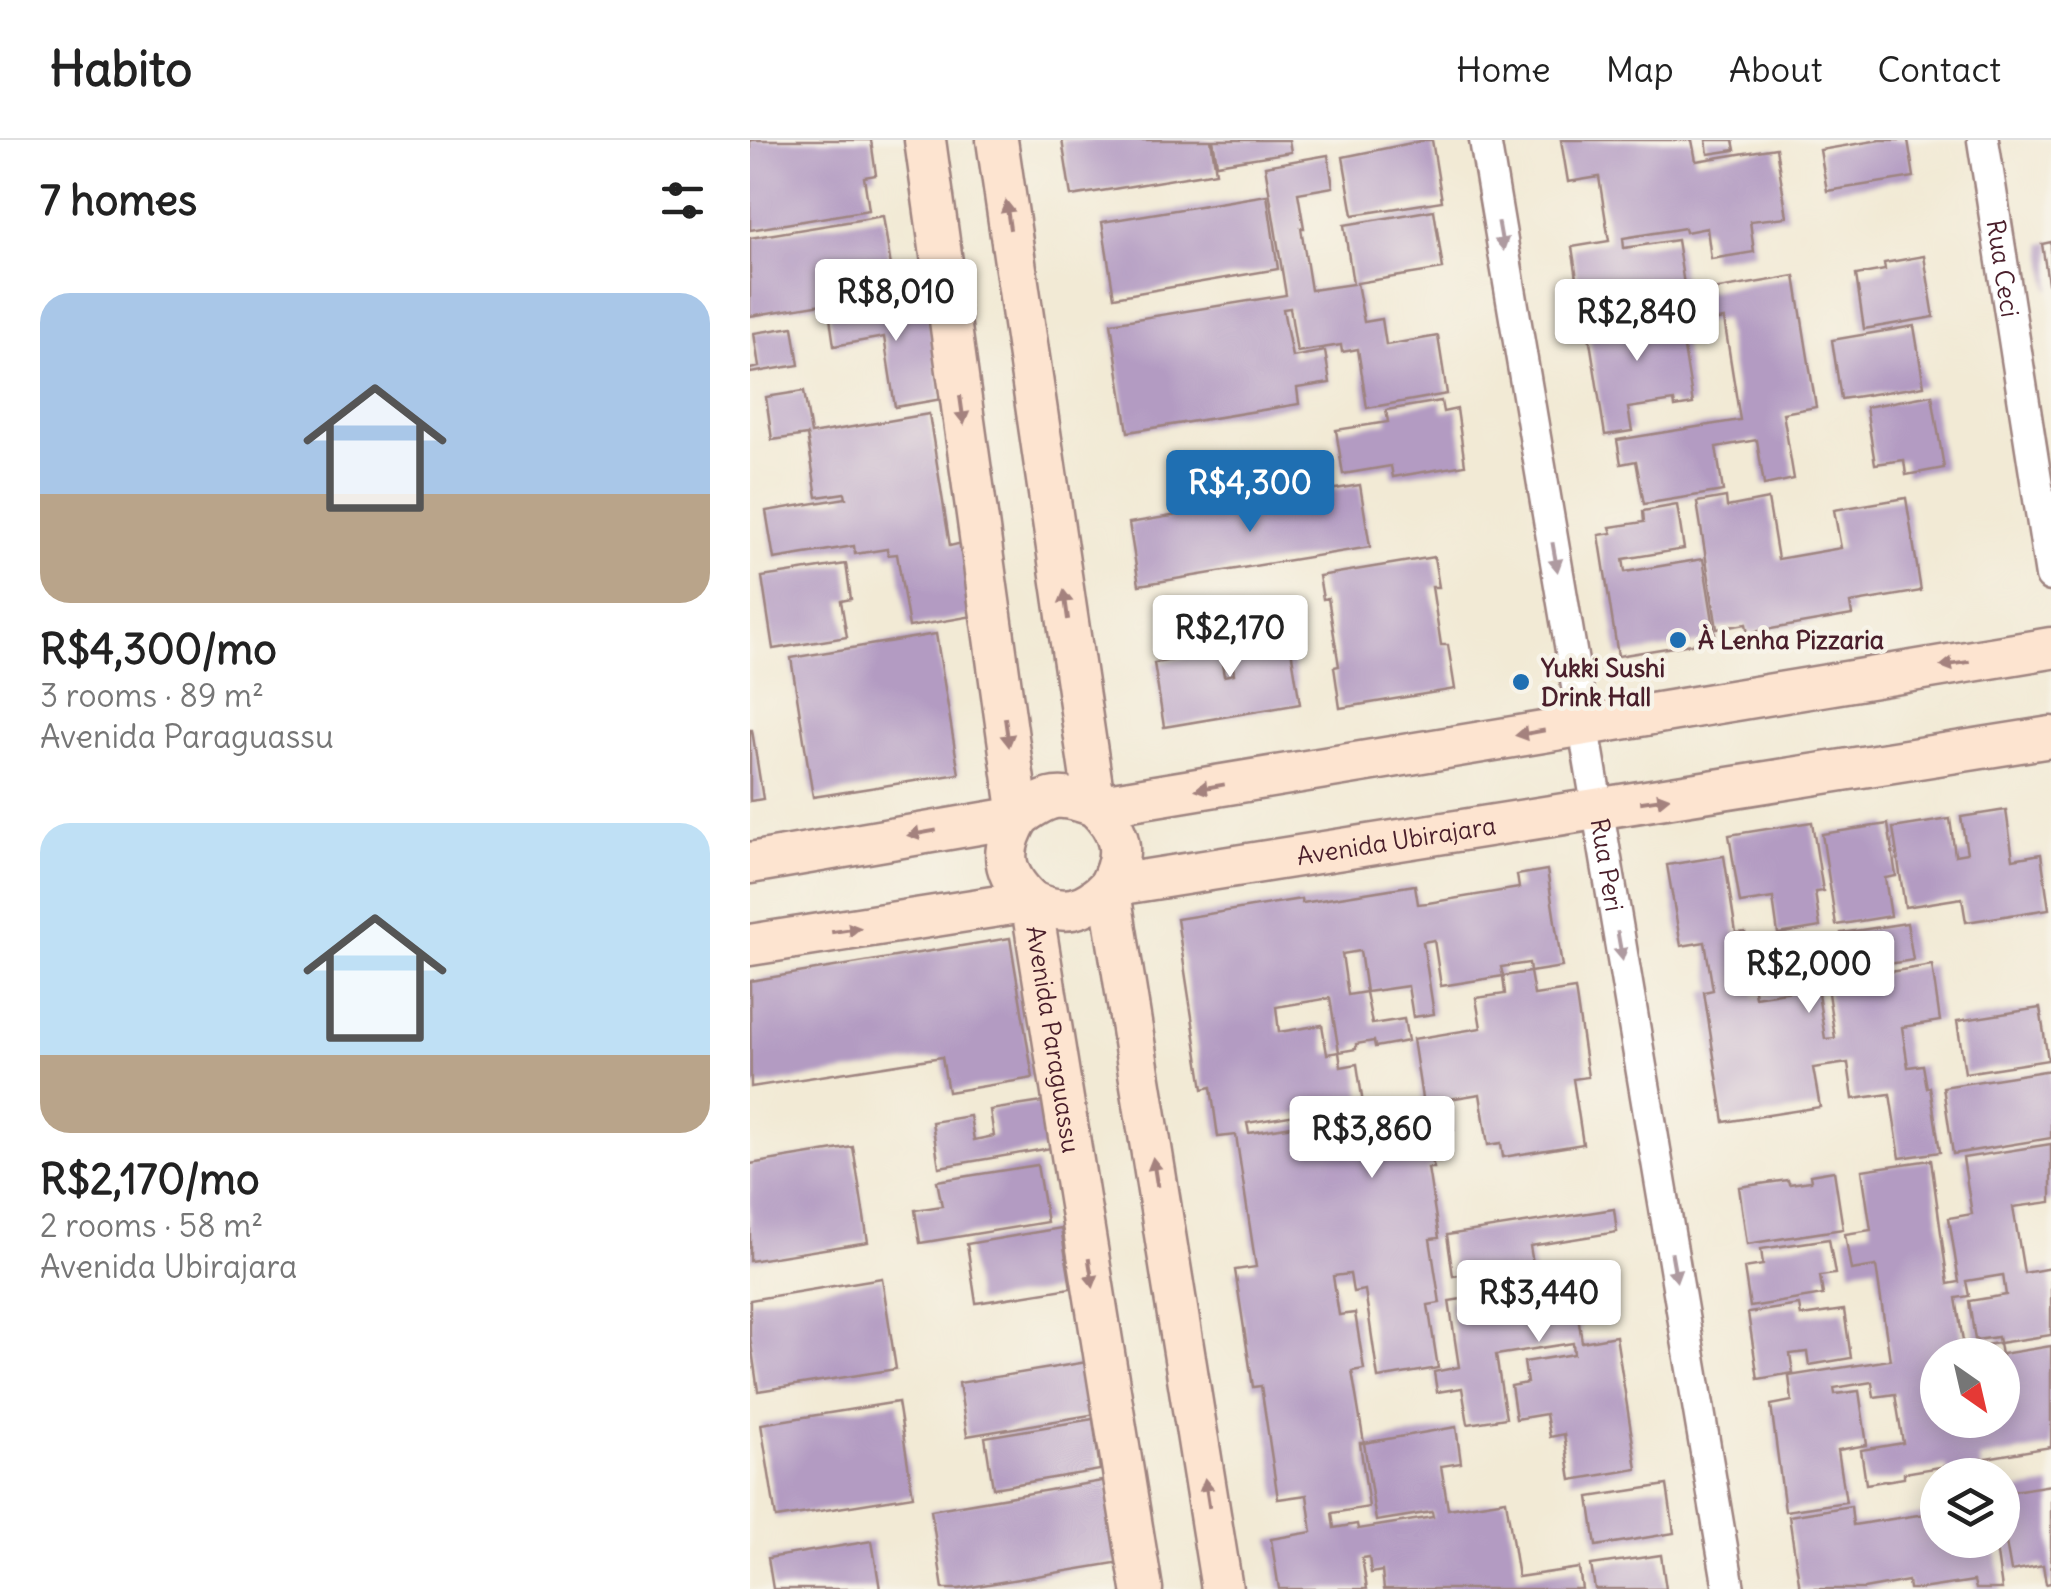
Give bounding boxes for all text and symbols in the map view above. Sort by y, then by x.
text: Habito [50,39,192,99]
text: Home [1456,47,1551,91]
text: Map [1606,47,1674,91]
text: About [1729,47,1822,91]
text: Contact [1877,47,2001,91]
icon: filters [655,173,710,228]
text: 7 homes [40,174,197,226]
one-way arrow [1000,198,1016,230]
street label: Rua Ceci [1980,217,2026,319]
one-way arrow [1494,221,1509,252]
pin: R$8,010 [804,259,988,344]
text: R$8,010 [837,271,955,312]
pin: R$2,840 [1545,279,1729,364]
text: R$2,840 [1577,291,1697,332]
icon: home [285,358,465,538]
one-way arrow [955,395,971,426]
pin: R$4,300 [1158,450,1342,535]
text: R$4,300 [1188,462,1312,503]
one-way arrow [1548,541,1563,573]
one-way arrow [1057,589,1073,621]
pin: R$2,170 [1138,595,1322,680]
text: R$2,170 [1175,607,1285,648]
text: R$4,300/mo [40,623,277,675]
place label: À Lenha Pizzaria [1698,624,1884,656]
marker: À Lenha Pizzaria [1667,629,1689,651]
place label: Yukki Sushi Drink Hall [1540,652,1665,713]
one-way arrow [1938,657,1970,672]
marker: Yukki Sushi Drink Hall [1510,671,1532,693]
text: 3 rooms · 89 m² [40,675,264,716]
text: Avenida Paraguassu [40,716,334,757]
one-way arrow [999,716,1015,748]
one-way arrow [1514,726,1546,741]
one-way arrow [1194,779,1225,795]
one-way arrow [1640,791,1671,807]
street label: Avenida Ubirajara [1294,809,1498,872]
street label: Rua Peri [1583,816,1631,914]
one-way arrow [906,826,938,841]
icon: home [285,888,465,1068]
one-way arrow [831,921,863,937]
street label: Avenida Paraguassu [1019,924,1087,1155]
one-way arrow [1613,931,1628,963]
pin: R$2,000 [1717,931,1901,1016]
text: R$2,000 [1746,943,1872,984]
pin: R$3,860 [1280,1096,1464,1181]
text: R$3,860 [1312,1108,1432,1149]
text: R$2,170/mo [40,1153,260,1205]
one-way arrow [1147,1156,1162,1187]
text: 2 rooms · 58 m² [40,1205,263,1246]
text: Avenida Ubirajara [40,1246,297,1287]
one-way arrow [1667,1251,1682,1283]
one-way arrow [1083,1258,1099,1290]
pin: R$3,440 [1447,1260,1631,1345]
text: R$3,440 [1479,1272,1599,1313]
north arrow [1920,1338,2020,1438]
map controls [1920,1338,2020,1558]
button: layers [1920,1458,2020,1558]
one-way arrow [1199,1476,1214,1508]

